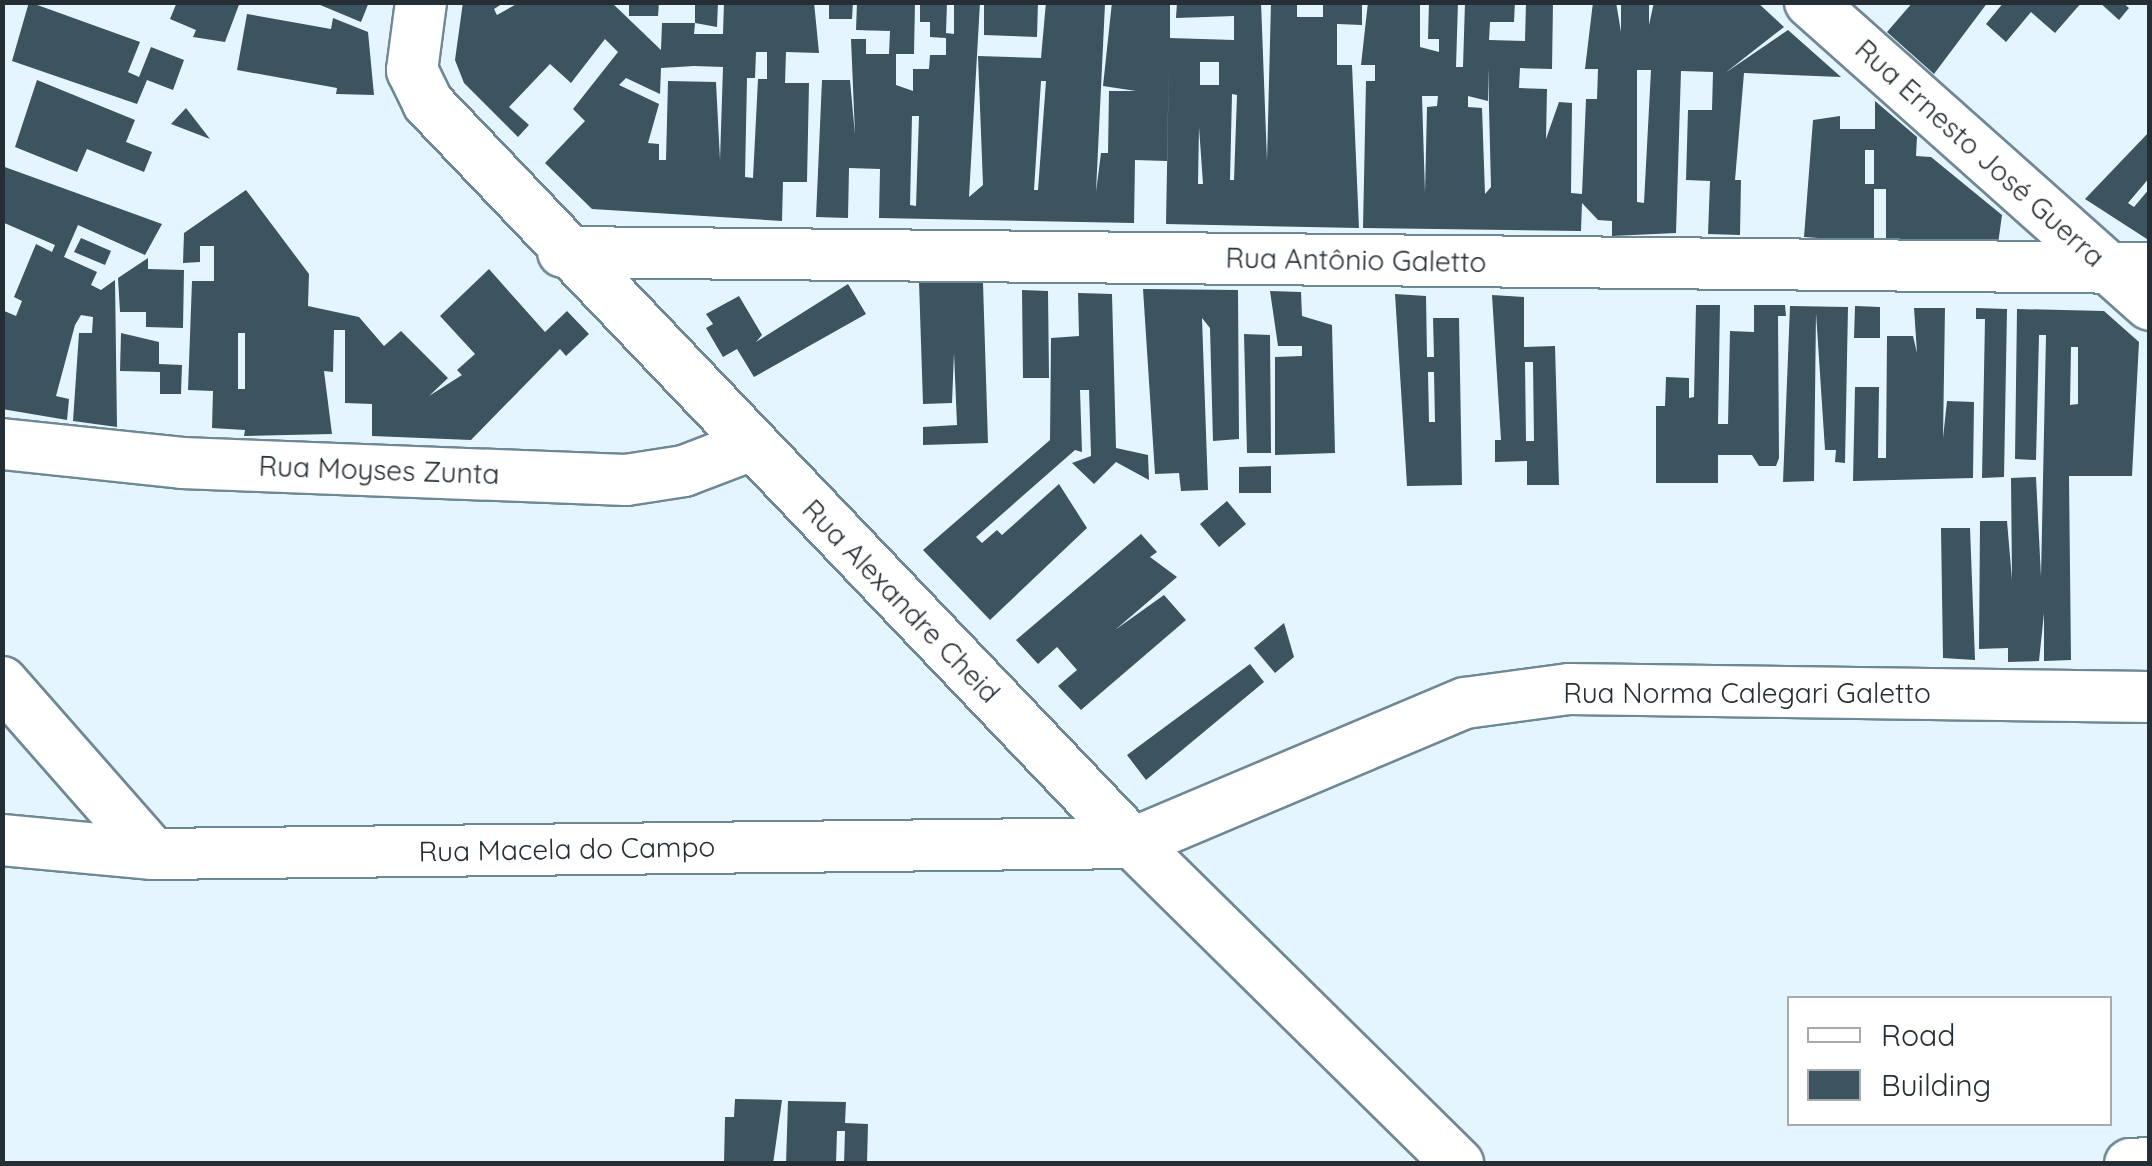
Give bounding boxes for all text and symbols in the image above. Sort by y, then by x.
street label: Rua Ernesto José Guerra [1848,32,2112,274]
street label: Rua Antônio Galetto [1225,241,1487,279]
street label: Rua Moyses Zunta [258,449,500,491]
street label: Rua Alexandre Cheid [795,493,1007,709]
street label: Rua Norma Calegari Galetto [1563,676,1931,710]
street label: Rua Macela do Campo [418,830,716,868]
legend [1787,996,2112,1126]
text: Road [1881,1016,1955,1054]
text: Building [1881,1066,1991,1104]

